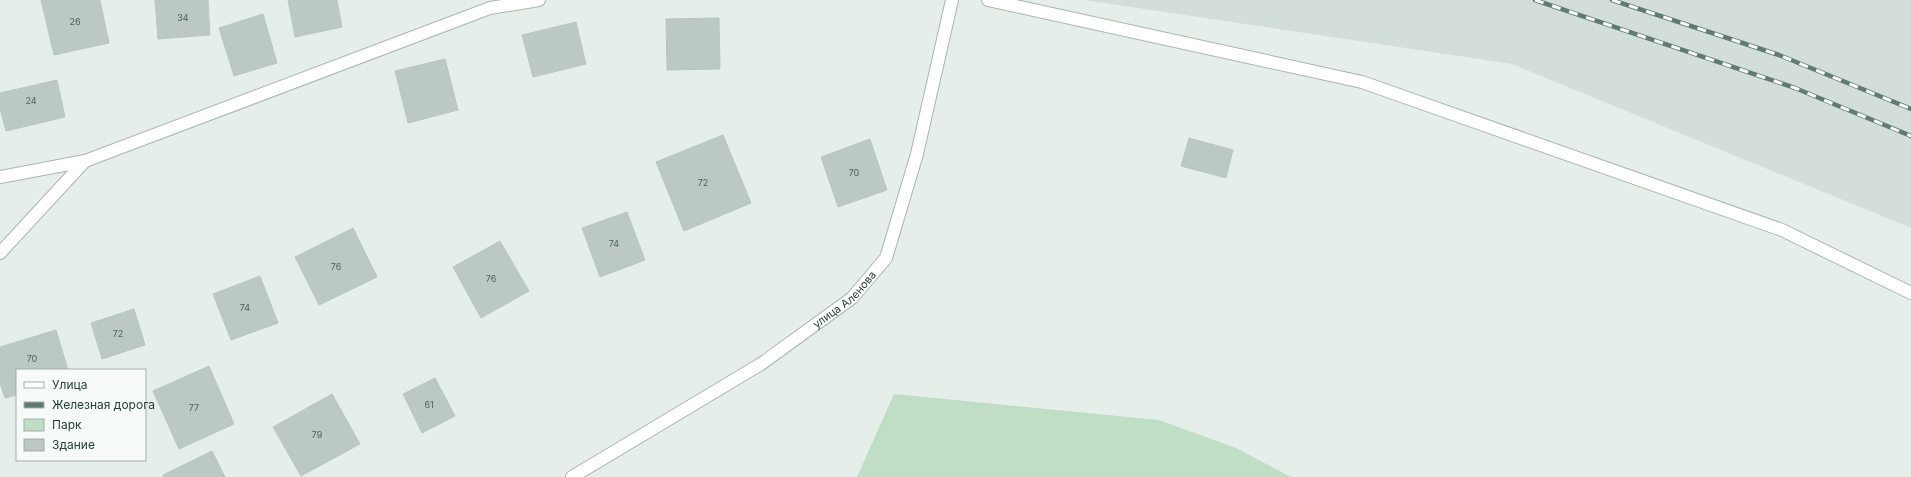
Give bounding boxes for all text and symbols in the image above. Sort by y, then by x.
house number: 34 [177,12,189,23]
house number: 26 [69,16,81,27]
house number: 24 [25,95,37,106]
house number: 70 [849,167,860,178]
house number: 72 [698,177,708,188]
house number: 74 [609,238,619,249]
house number: 76 [331,261,342,272]
street label: улица Аленова [810,268,879,331]
house number: 76 [486,273,497,284]
house number: 74 [240,302,250,313]
house number: 72 [113,328,123,339]
house number: 70 [27,353,38,364]
legend [16,369,146,461]
text: Улица [52,377,87,392]
text: Железная дорога [52,397,155,412]
house number: 61 [424,399,434,410]
house number: 77 [189,402,199,413]
text: Парк [52,417,82,432]
house number: 79 [312,429,323,440]
text: Здание [52,437,95,452]

